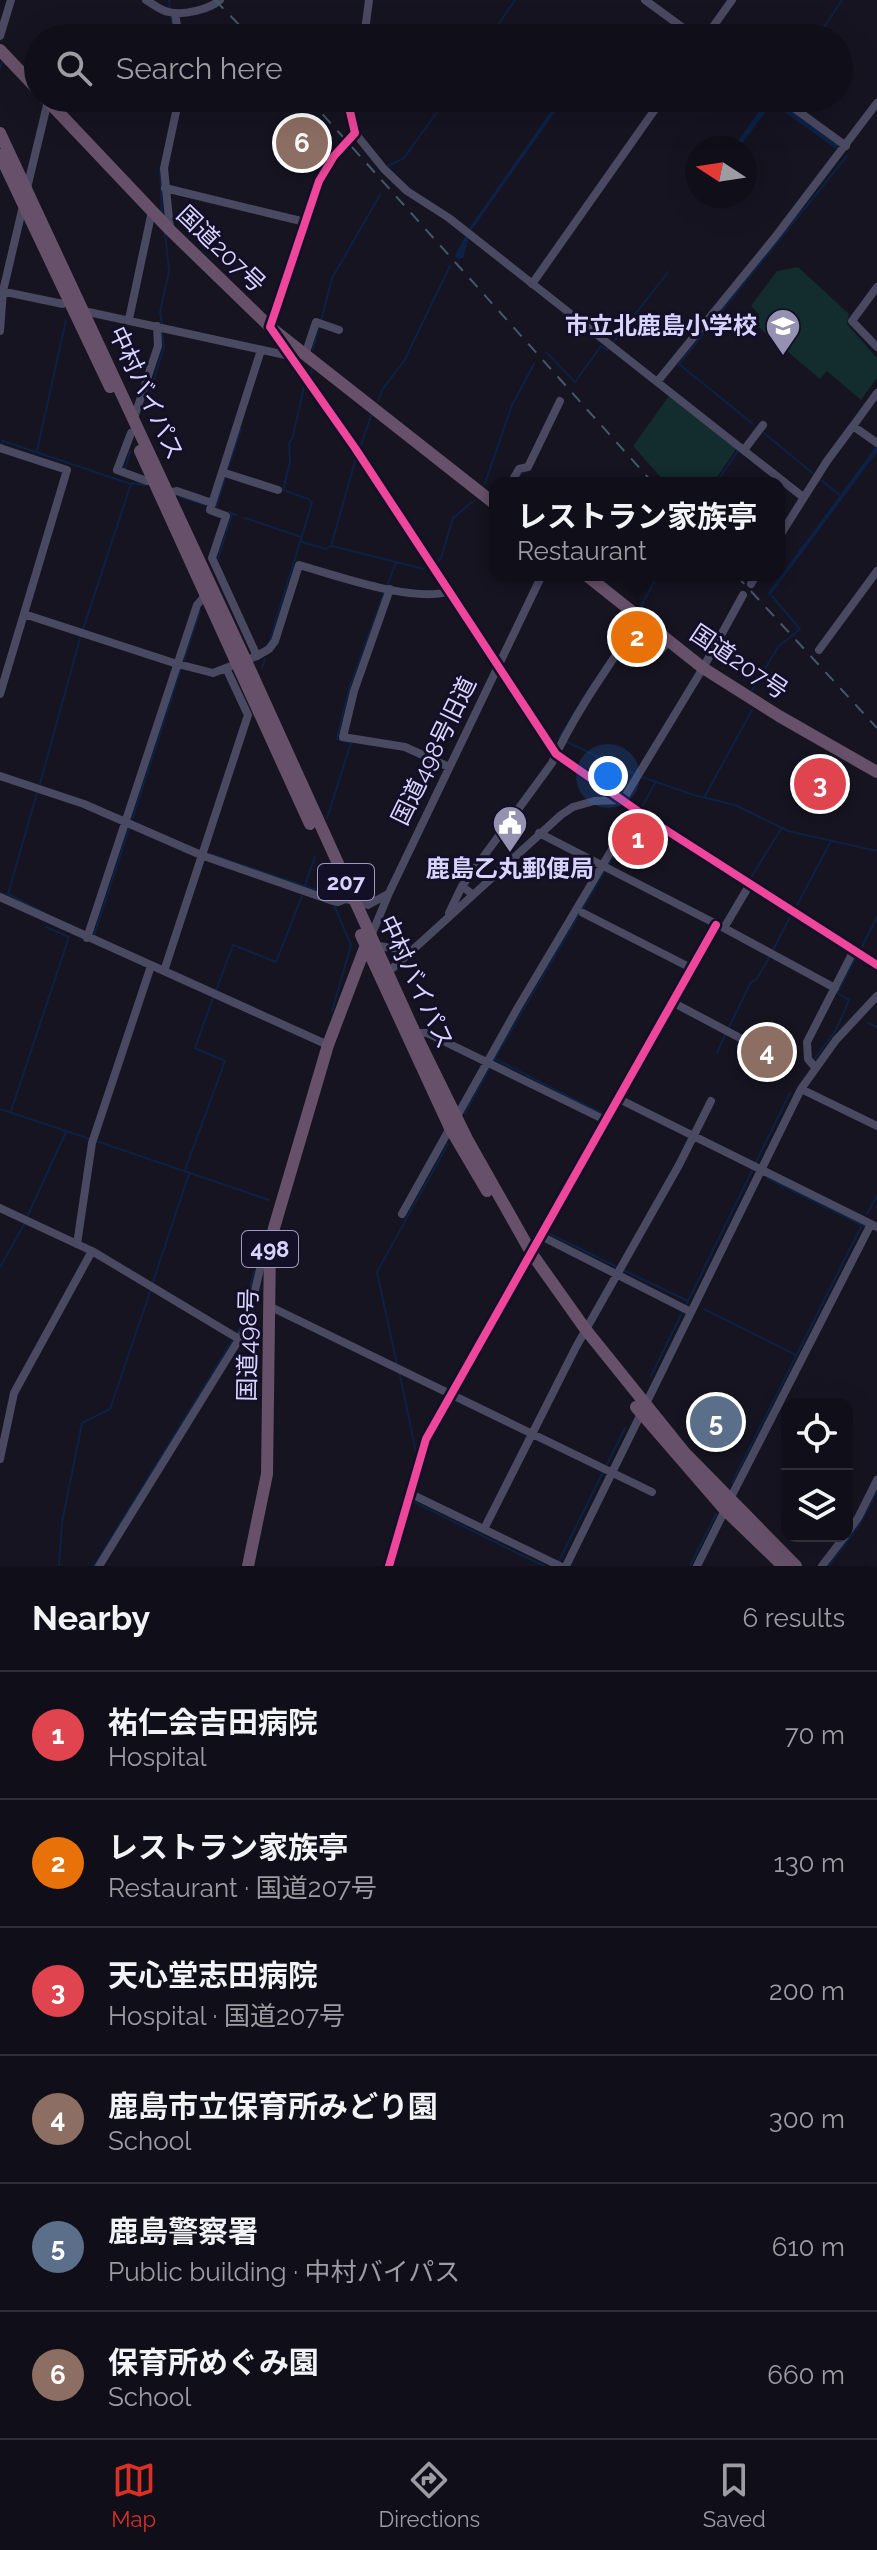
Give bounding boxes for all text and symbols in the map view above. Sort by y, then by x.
search box [24,24,853,112]
icon: search [52,46,96,90]
text: Search here [116,51,283,86]
pin: 6 [276,113,328,173]
north arrow [685,136,757,208]
street label: 国道207号 [171,199,272,298]
school or university icon: 市立北鹿島小学校 [764,307,802,357]
place label: 市立北鹿島小学校 [565,311,757,340]
street label: 中村バイパス [103,322,190,464]
popup [489,477,785,581]
text: レストラン家族亭 [517,499,757,534]
text: Restaurant [517,536,647,566]
pin: 2 [611,607,663,667]
street label: 国道207号 [685,618,794,705]
street label: 国道498号旧道 [385,672,482,830]
pin: 3 [794,754,846,814]
your location [588,756,628,796]
public building icon: 鹿島乙丸郵便局 [491,804,529,854]
pin: 1 [612,809,664,869]
place label: 鹿島乙丸郵便局 [426,854,594,883]
road number: 207 [318,864,374,900]
street label: 中村バイパス [373,911,460,1053]
pin: 4 [741,1022,793,1082]
road number: 498 [242,1231,298,1267]
street label: 国道498号 [232,1288,263,1402]
pin: 5 [690,1392,742,1452]
map controls [781,1398,853,1542]
button: locate [781,1398,853,1470]
button: layers [781,1470,853,1542]
text: Nearby [32,1598,150,1638]
text: 6 results [742,1603,845,1633]
text: 祐仁会吉田病院 [108,1705,318,1740]
text: 1 [52,1720,64,1750]
text: 70 m [785,1720,845,1750]
text: Hospital [108,1742,207,1772]
text: レストラン家族亭 [108,1830,348,1865]
text: 2 [51,1848,65,1878]
text: 130 m [774,1848,845,1878]
text: Restaurant · 国道207号 [108,1873,377,1903]
text: 天心堂志田病院 [108,1958,318,1993]
text: 3 [51,1976,65,2006]
text: 200 m [769,1976,845,2006]
text: Hospital · 国道207号 [108,2001,345,2031]
text: 鹿島市立保育所みどり園 [108,2089,438,2124]
text: 4 [51,2104,65,2134]
text: 300 m [769,2104,845,2134]
text: School [108,2126,191,2156]
text: 鹿島警察署 [108,2214,258,2249]
text: 5 [51,2232,65,2262]
text: 610 m [772,2232,845,2262]
text: Public building · 中村バイパス [108,2257,460,2287]
text: 保育所めぐみ園 [108,2345,319,2380]
text: 6 [50,2360,66,2390]
text: 660 m [767,2360,845,2390]
text: School [108,2382,191,2412]
tab: Map [111,2458,156,2532]
tab: Directions [379,2458,480,2532]
tab: Saved [703,2458,766,2532]

